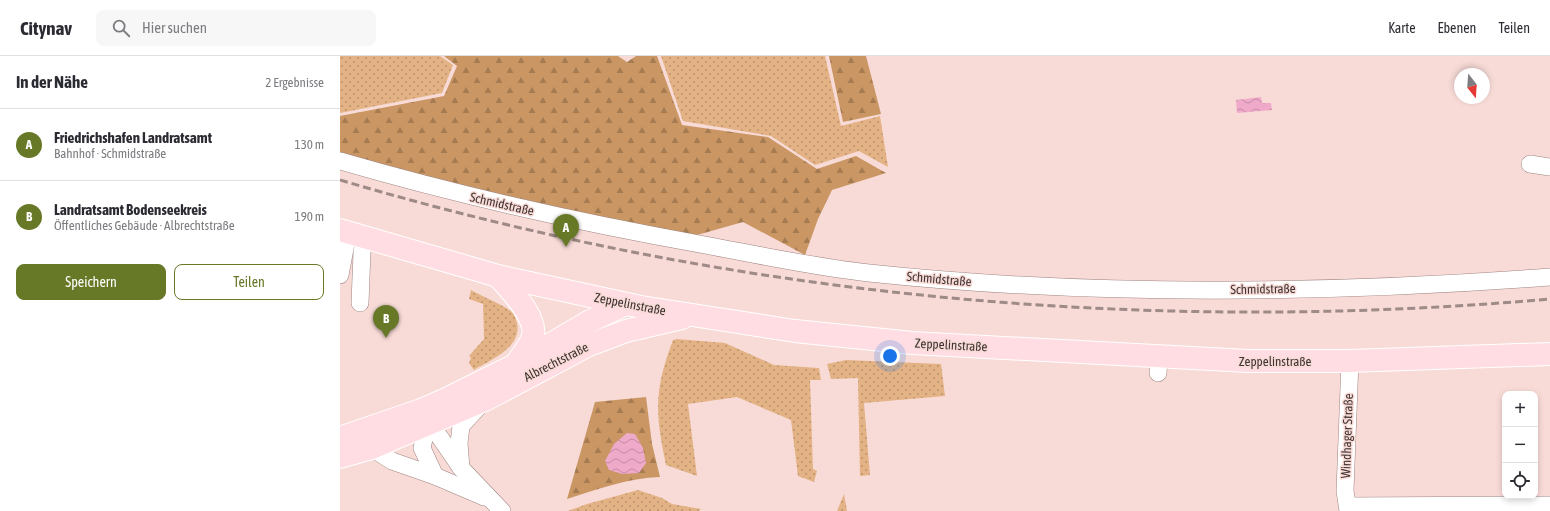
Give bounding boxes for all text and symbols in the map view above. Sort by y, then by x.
search box [96,10,376,46]
text: Citynav [20,17,72,39]
icon: search [110,17,132,39]
text: Hier suchen [142,19,207,36]
text: Karte [1388,20,1415,36]
text: Ebenen [1437,20,1476,36]
text: Teilen [1498,20,1530,36]
north arrow [1454,68,1490,104]
text: In der Nähe [16,72,88,92]
text: 2 Ergebnisse [265,75,324,90]
text: Friedrichshafen Landratsamt [54,129,212,146]
text: A [26,137,32,152]
text: 130 m [295,137,324,152]
text: Bahnhof · Schmidstraße [54,146,166,161]
street label: Schmidstraße [469,189,535,219]
text: Landratsamt Bodenseekreis [54,201,207,218]
text: B [26,209,32,224]
text: 190 m [295,209,324,224]
pin: A [553,214,579,247]
text: Öffentliches Gebäude · Albrechtstraße [54,218,235,233]
button: Speichern [16,264,166,300]
button: Teilen [174,264,324,300]
street label: Schmidstraße [906,269,972,289]
street label: Schmidstraße [1230,281,1296,297]
street label: Zeppelinstraße [593,290,667,318]
pin: B [373,305,399,338]
street label: Zeppelinstraße [914,336,988,354]
street label: Albrechtstraße [521,339,591,385]
your location [880,346,900,366]
street label: Zeppelinstraße [1239,354,1311,369]
map controls [1502,391,1538,499]
button: + [1502,391,1538,427]
street label: Windhager Straße [1338,393,1356,479]
button: − [1502,427,1538,463]
button: locate [1502,463,1538,499]

